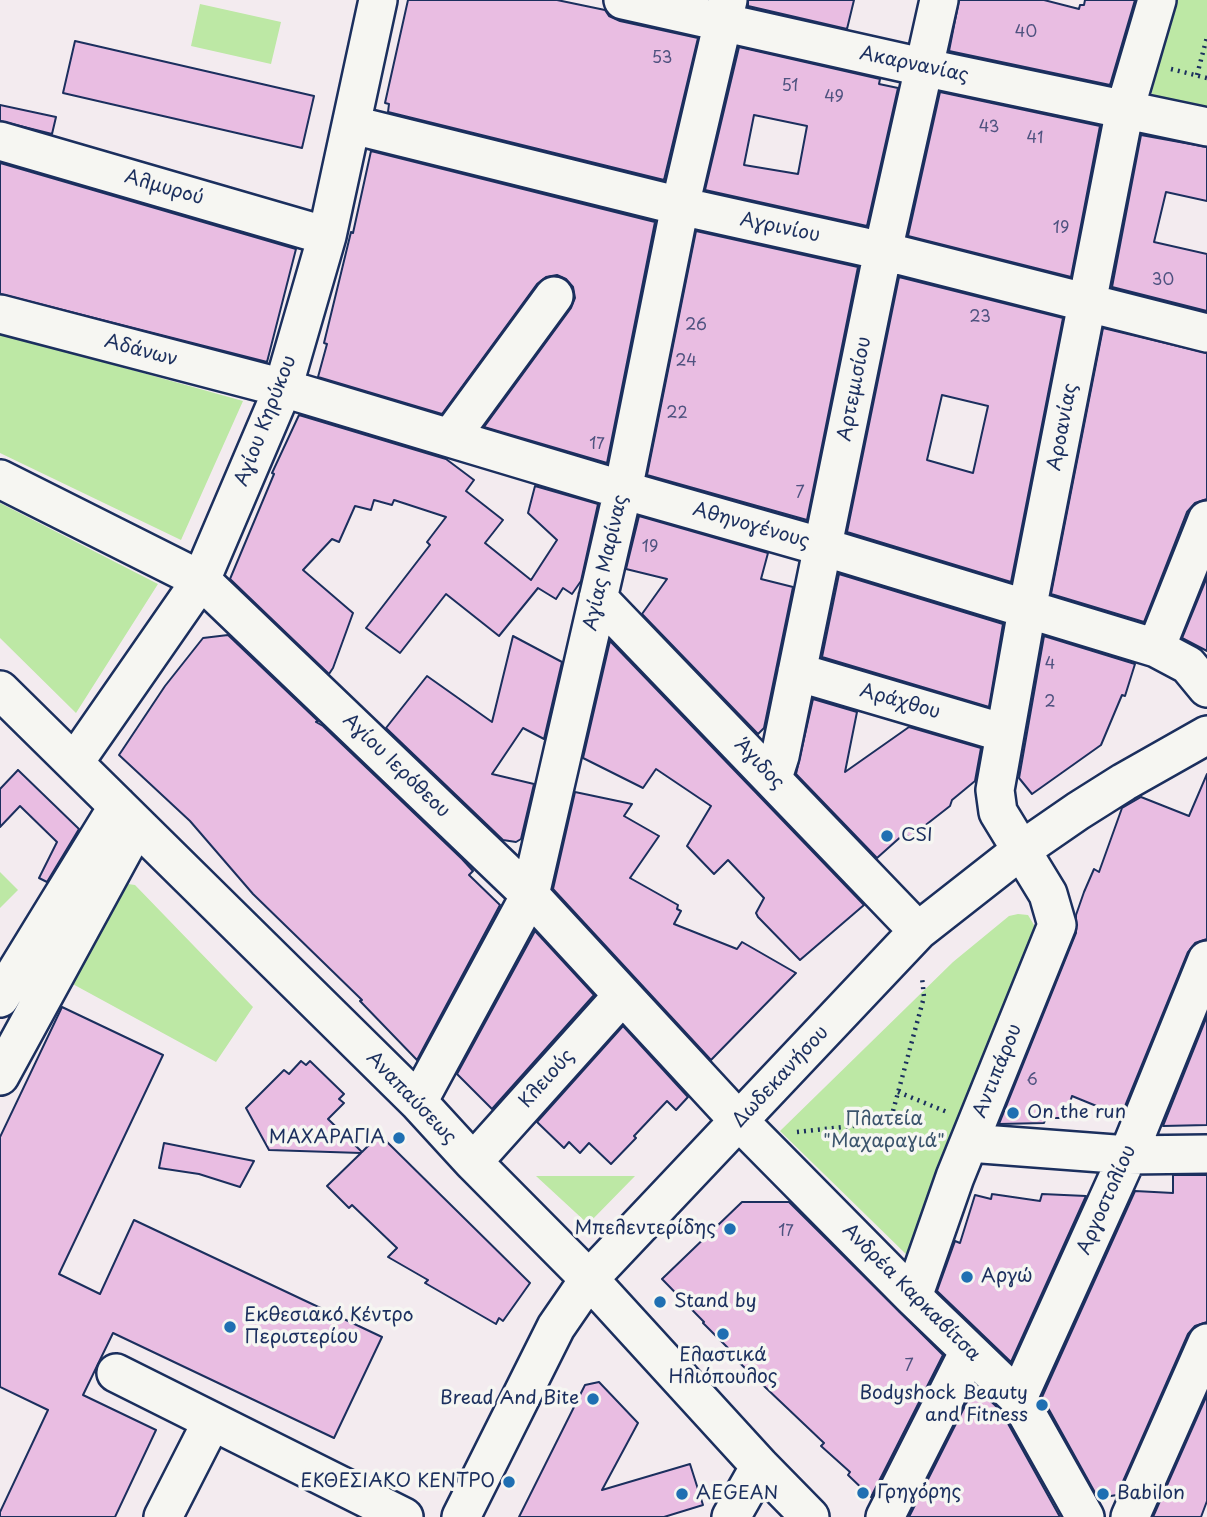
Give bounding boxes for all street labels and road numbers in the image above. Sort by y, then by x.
street label: Ακαρνανίας [858,42,970,88]
street label: Αλμυρού [122,166,206,210]
street label: Αγρινίου [738,208,822,248]
street label: Αδάνων [102,330,180,372]
street label: Αρτεμισίου [834,335,876,443]
street label: Αγίου Κηρύκου [231,352,301,490]
street label: Αροανίας [1043,381,1083,473]
street label: Αγίας Μαρίνας [579,493,633,633]
street label: Αθηνογένους [690,498,812,554]
street label: Αράχθου [857,680,943,724]
street label: Αγίου Ιερόθεου [338,709,454,823]
street label: Άγιδος [729,734,789,794]
street label: Αντιπάρου [969,1021,1027,1121]
street label: Δωδεκανήσου [728,1022,834,1132]
street label: Κλειούς [515,1045,579,1113]
street label: Αναπαύσεως [361,1047,461,1149]
street label: Αργοστολίου [1073,1142,1141,1258]
street label: Ανδρέα Καρκαβίτσα [837,1219,985,1367]

